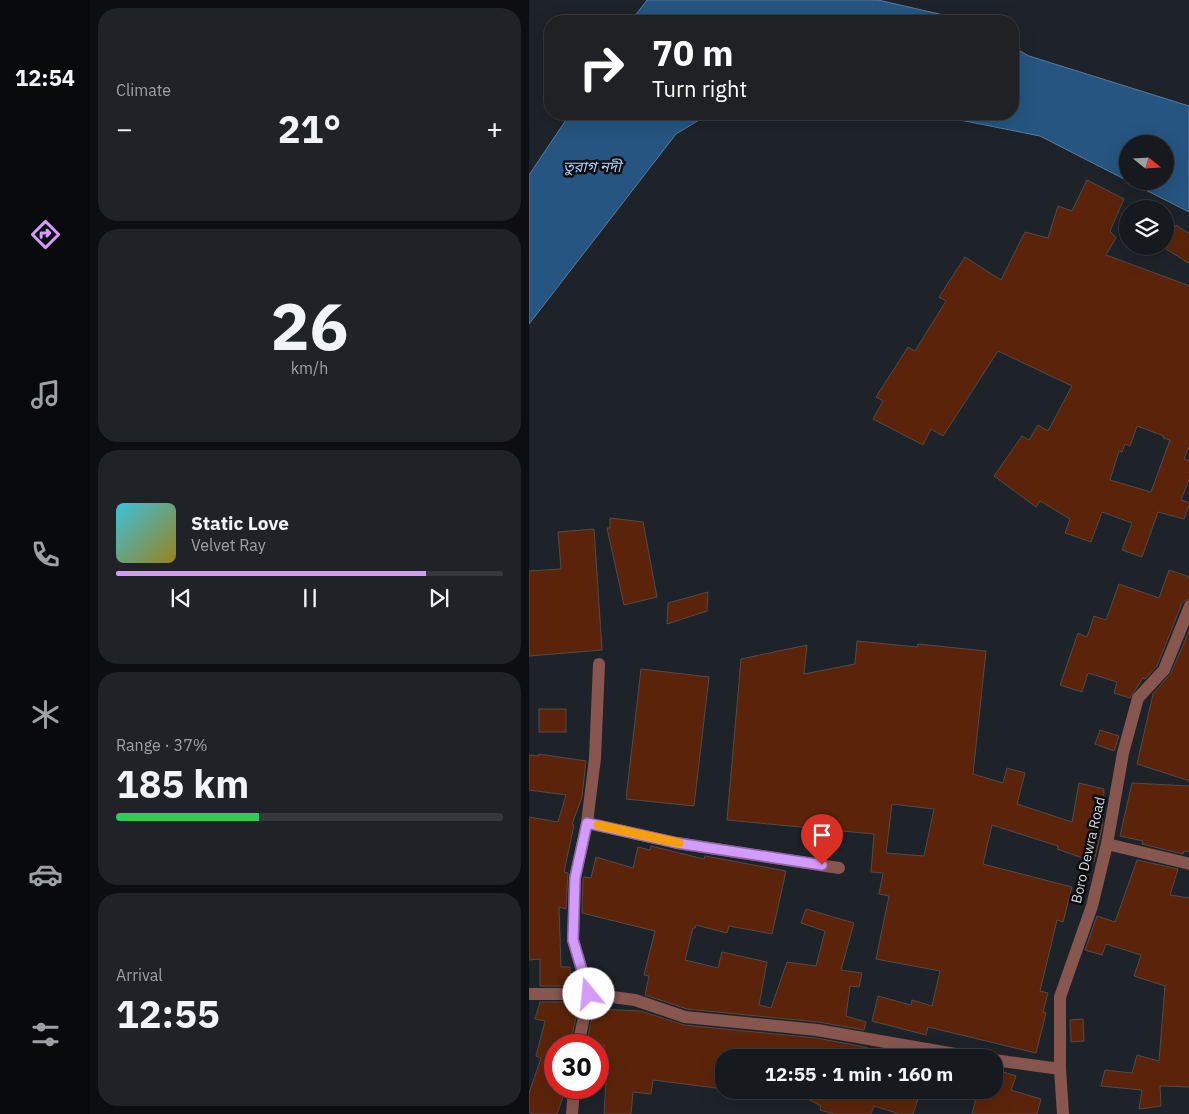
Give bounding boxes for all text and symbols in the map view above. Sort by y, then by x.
text: 70 m [652,30,734,76]
icon: right [569,35,634,100]
text: 12:54 [15,63,75,92]
text: Turn right [652,74,747,103]
text: Climate [116,80,171,100]
text: 21° [278,104,341,153]
text: − [116,110,133,147]
text: + [486,110,503,147]
north arrow [1119,135,1174,190]
map controls [1119,135,1174,255]
water label: তুরাগ নদী [563,157,624,176]
button: layers [1119,200,1174,255]
icon: directions [28,217,63,252]
text: 26 [270,283,349,368]
text: km/h [291,358,328,378]
icon: music [28,377,63,412]
text: Static Love [191,511,289,535]
text: Velvet Ray [191,535,266,555]
icon: phone [28,537,63,572]
icon: previous [167,584,195,612]
icon: pause [296,584,324,612]
icon: next [425,584,453,612]
icon: climate [28,697,63,732]
text: Range · 37% [116,735,208,755]
text: 185 km [116,759,249,808]
street label: Boro Dewra Road [1067,795,1109,905]
pin [801,814,843,865]
icon: arrive [808,821,836,849]
icon: car [28,857,63,892]
text: Arrival [116,965,163,985]
position arrow [562,967,614,1019]
text: 12:55 [116,989,220,1038]
icon: filters [28,1017,63,1052]
speed limit sign: 30 [544,1034,609,1099]
text: 12:55 · 1 min · 160 m [765,1062,953,1086]

